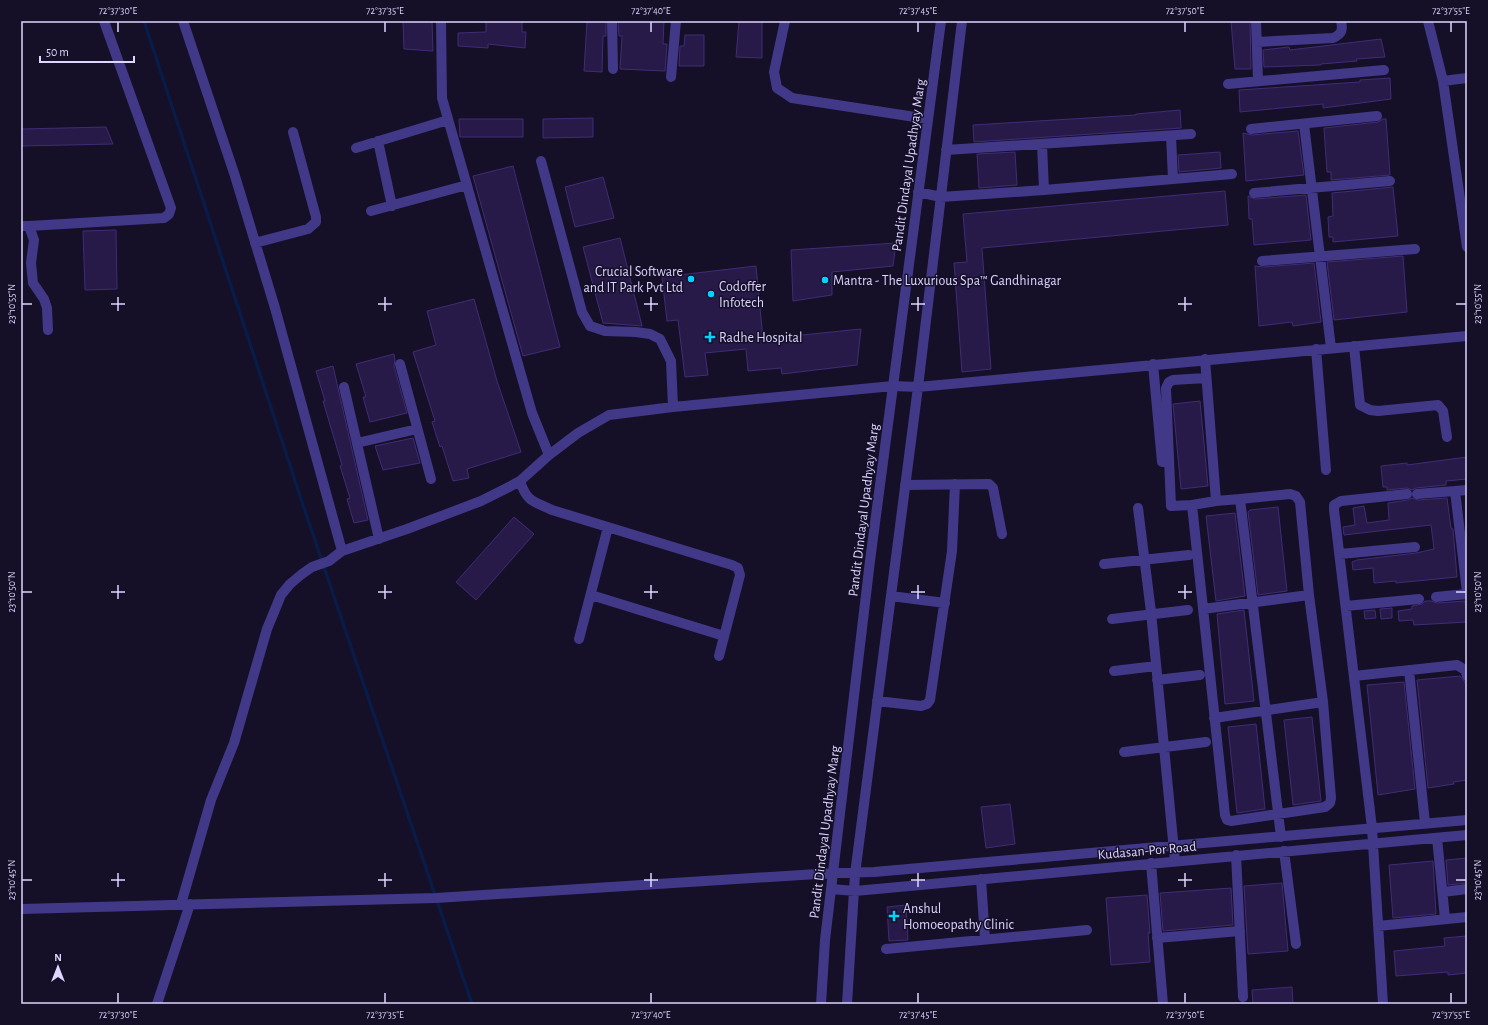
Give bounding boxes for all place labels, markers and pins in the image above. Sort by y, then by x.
place label: Crucial Software and IT Park Pvt Ltd [583,265,683,295]
marker: Crucial Software and IT Park Pvt Ltd [686,274,696,284]
place label: Mantra - The Luxurious Spa™ Gandhinagar [833,274,1062,288]
marker: Mantra - The Luxurious Spa™ Gandhinagar [820,275,830,285]
place label: Codoffer Infotech [719,280,766,310]
marker: Codoffer Infotech [706,289,716,299]
marker: Radhe Hospital [704,331,716,343]
place label: Radhe Hospital [719,331,803,345]
place label: Anshul Homoeopathy Clinic [903,902,1015,932]
marker: Anshul Homoeopathy Clinic [888,910,900,922]

